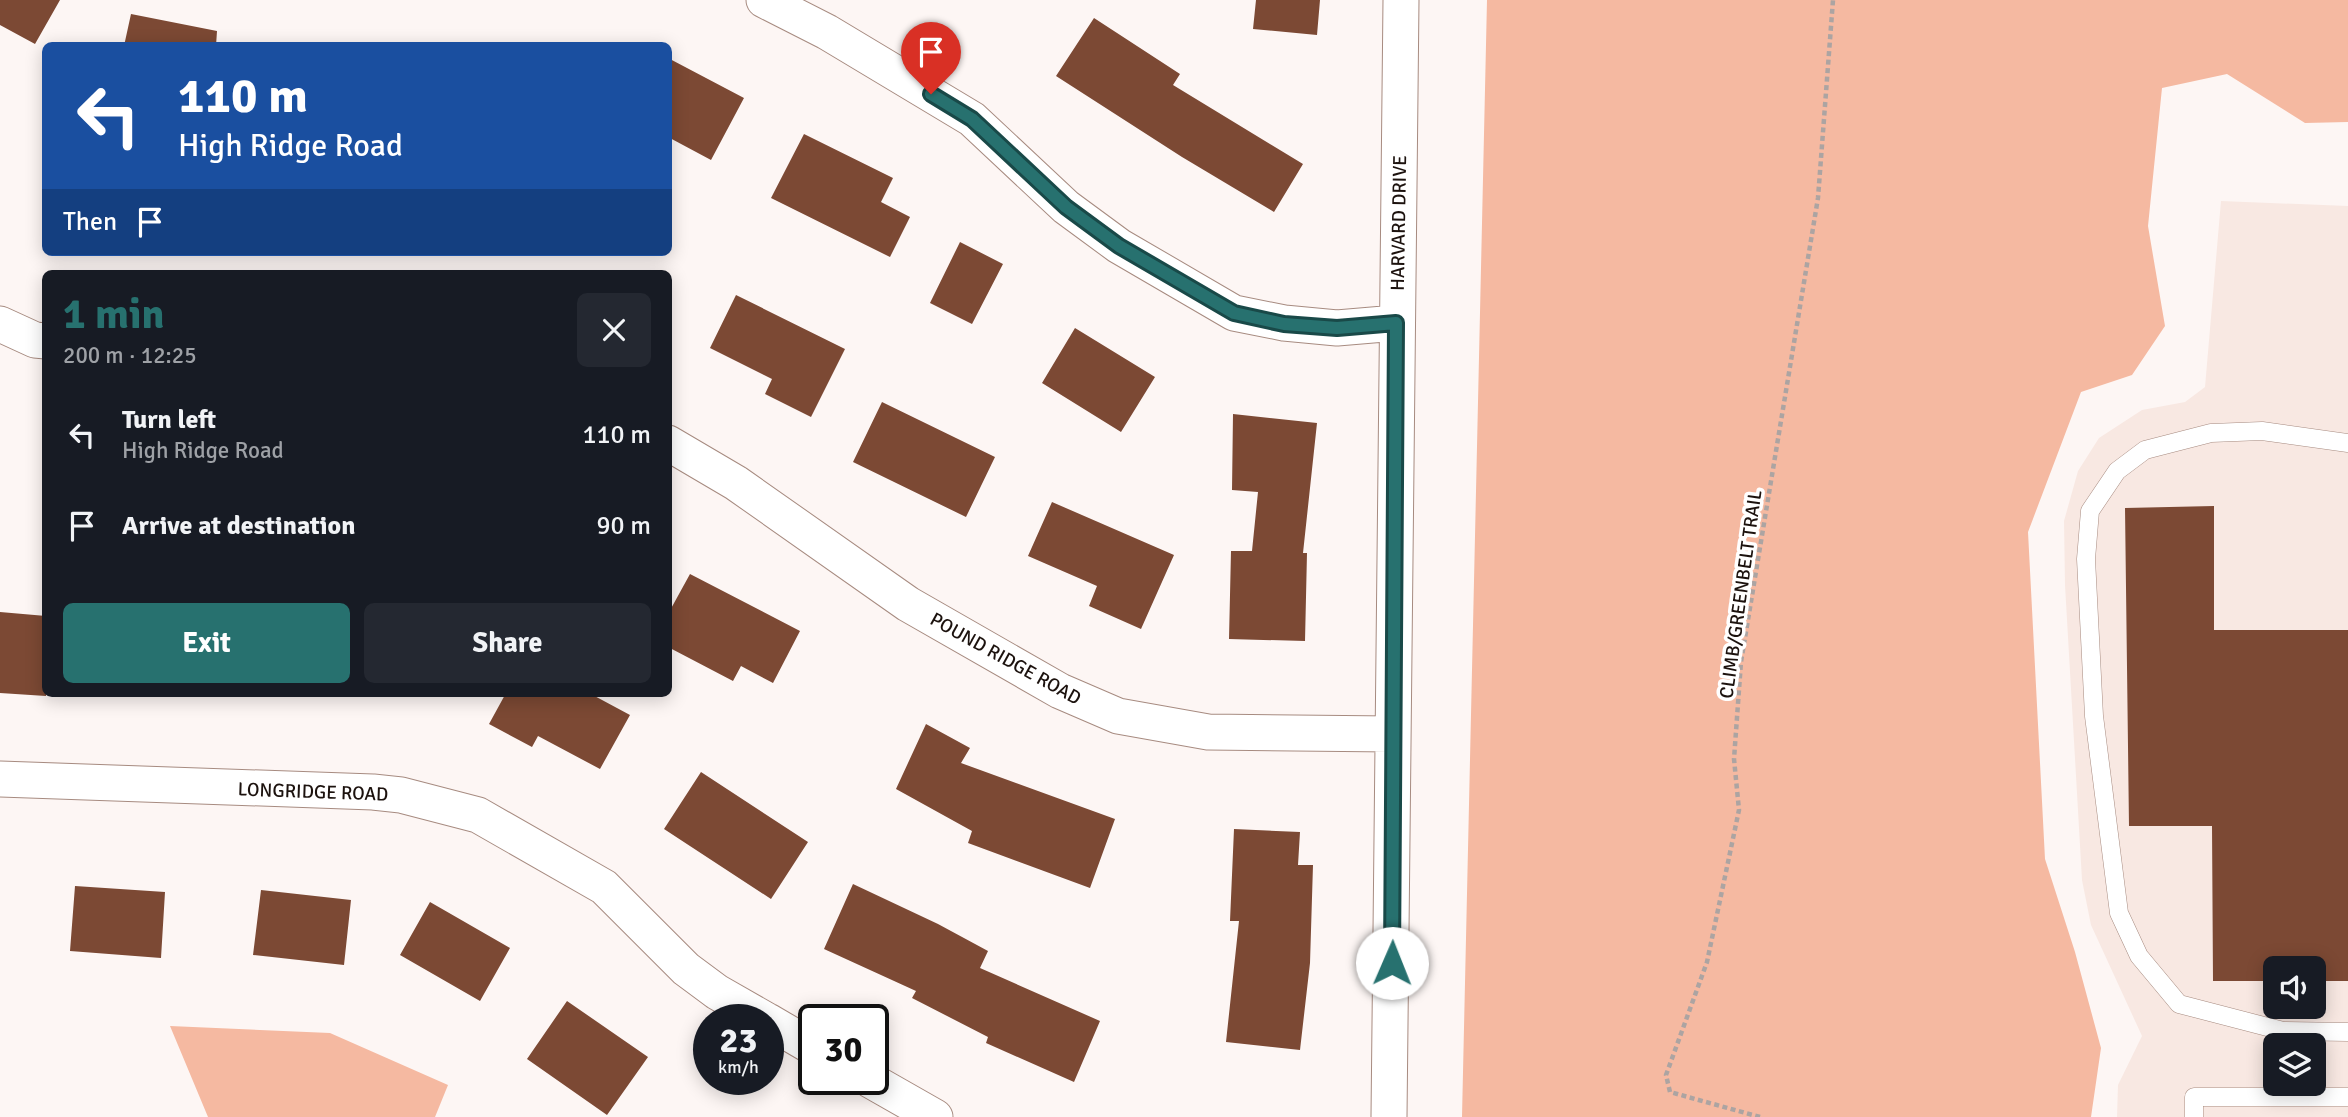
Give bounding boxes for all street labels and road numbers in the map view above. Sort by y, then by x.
street label: HARVARD DRIVE [1386,155,1412,291]
street label: CLIMB/GREENBELT TRAIL [1714,488,1768,700]
street label: POUND RIDGE ROAD [926,607,1085,710]
street label: LONGRIDGE ROAD [237,777,389,807]

